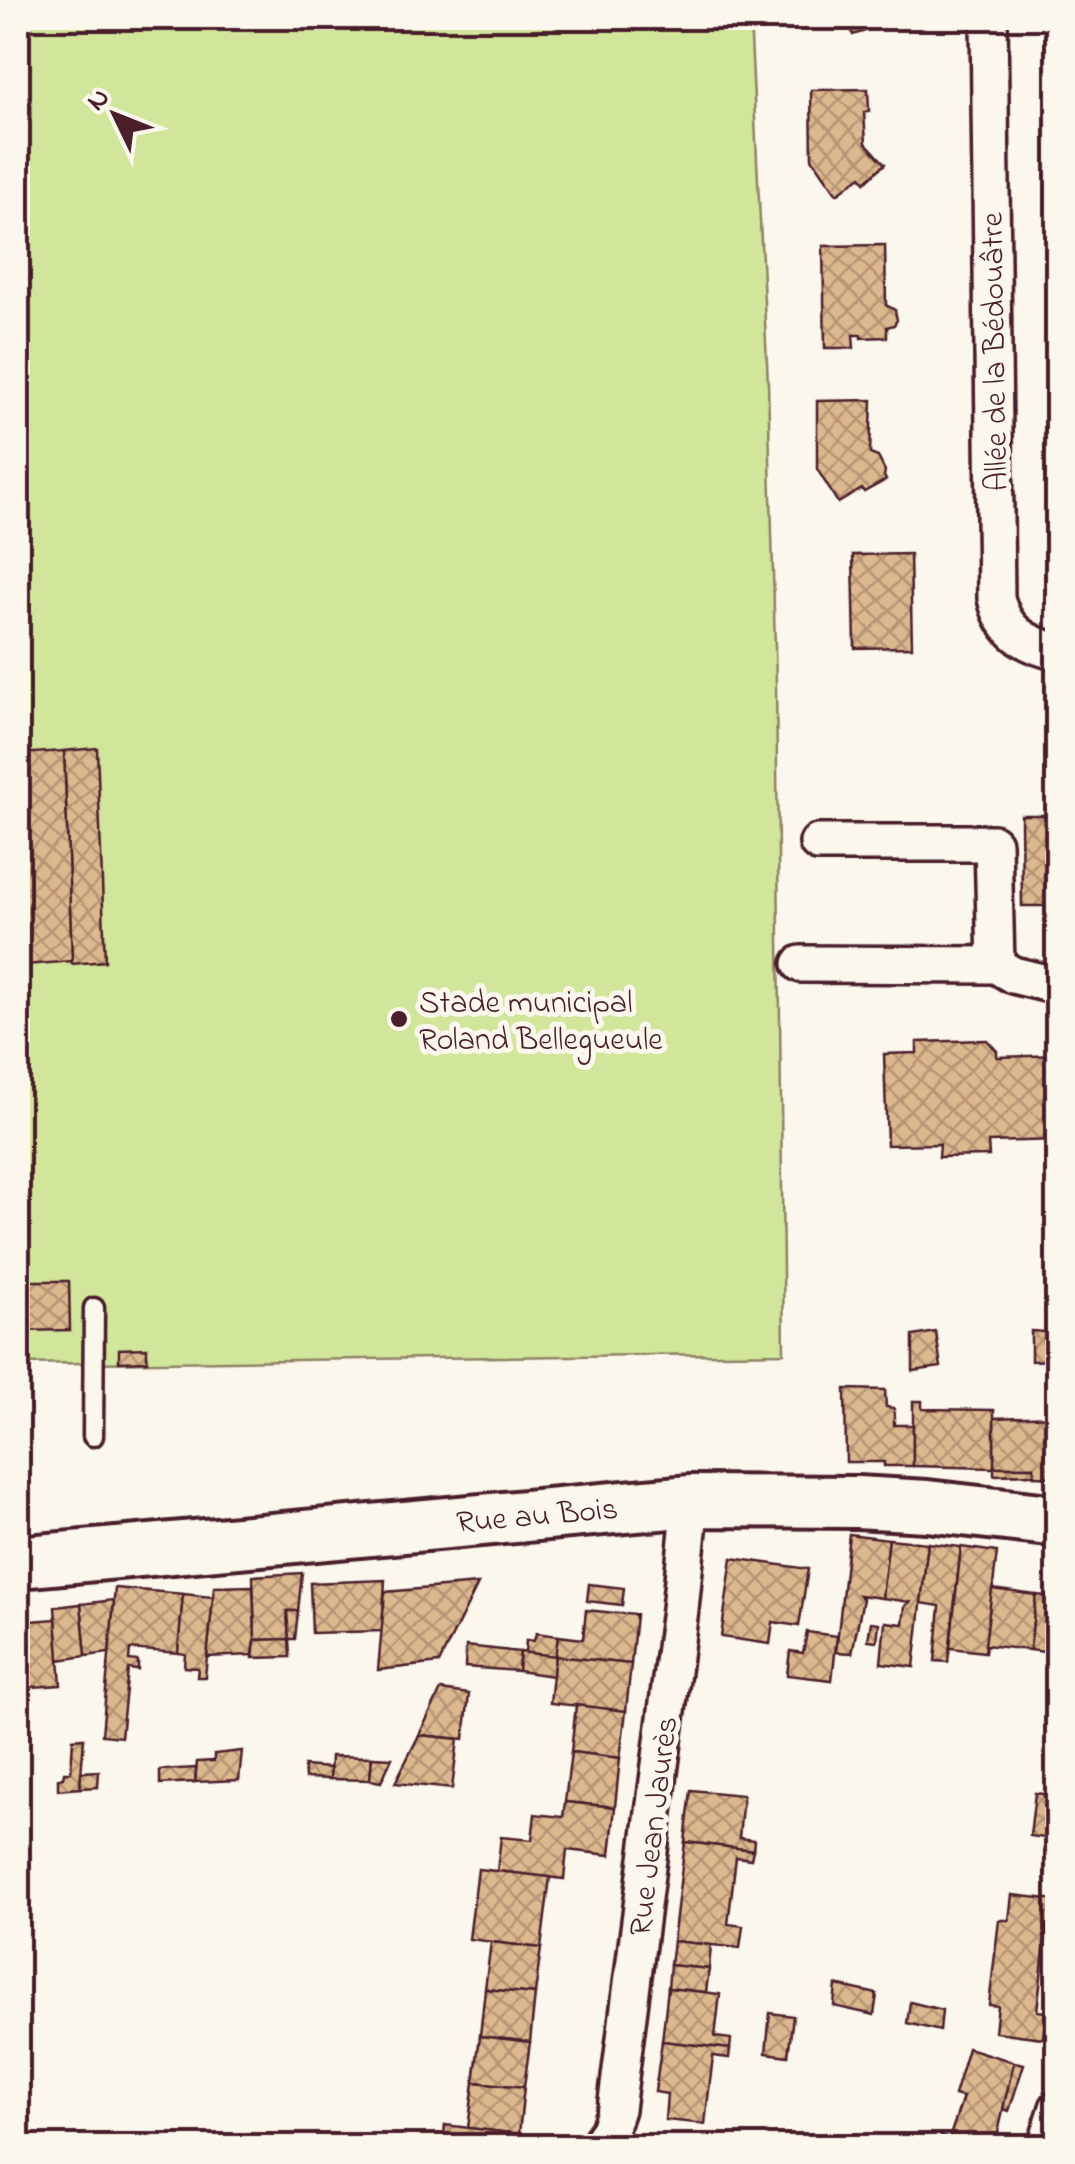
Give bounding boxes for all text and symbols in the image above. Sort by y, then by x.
north arrow [65,65,165,165]
text: N [78,79,121,121]
street label: Allée de la Bédouâtre [971,211,1022,492]
place label: Stade municipal Roland Bellegueule [419,981,663,1065]
marker: Stade municipal Roland Bellegueule [388,1008,410,1030]
street label: Rue au Bois [455,1487,620,1548]
street label: Rue Jean Jaurès [619,1714,692,1939]

